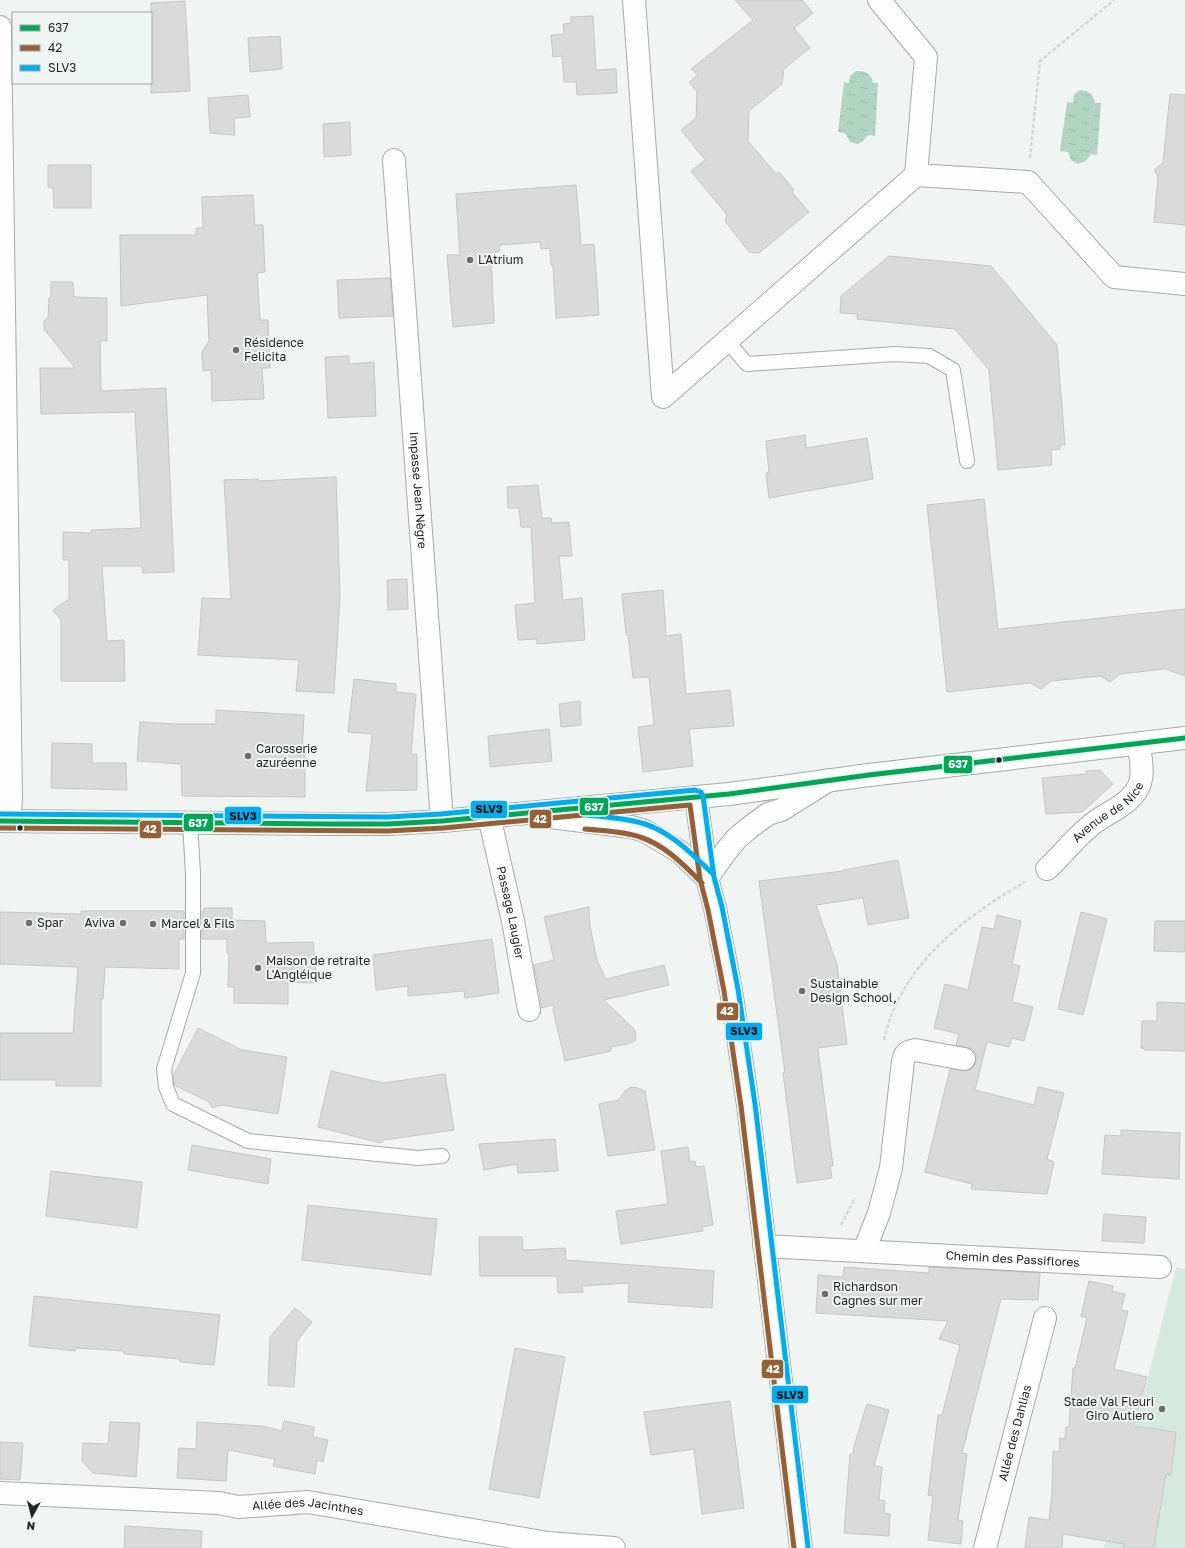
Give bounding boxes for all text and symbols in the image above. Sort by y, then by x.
legend [12,12,152,84]
text: 637 [48,20,69,35]
text: 42 [48,40,62,55]
text: SLV3 [48,60,76,75]
place label: L'Atrium [478,252,523,267]
marker: L'Atrium [465,255,475,265]
place label: Résidence Felicita [244,335,304,364]
marker: Résidence Felicita [231,345,241,355]
street label: Impasse Jean Nègre [407,431,430,549]
place label: Carosserie azuréenne [256,741,317,770]
marker: Carosserie azuréenne [243,751,253,761]
line badge: 637 [943,755,973,774]
unlabelled marker [994,755,1004,765]
text: 637 [948,757,968,770]
street label: Avenue de Nice [1069,780,1147,845]
line badge: 637 [579,797,609,816]
line badge: SLV3 [470,800,508,819]
text: 637 [584,800,604,813]
text: SLV3 [475,802,503,815]
line badge: SLV3 [224,806,262,825]
text: SLV3 [229,809,257,822]
line badge: 42 [529,809,552,829]
text: 42 [533,812,547,825]
line badge: 637 [183,813,214,832]
text: 637 [188,816,208,829]
line badge: 42 [139,820,162,839]
text: 42 [143,822,157,835]
unlabelled marker [15,823,25,833]
street label: Passage Laugier [494,865,528,961]
place label: Spar [37,915,64,930]
place label: Aviva [85,915,115,930]
place label: Marcel & Fils [161,916,235,931]
marker: Spar [24,918,34,928]
marker: Aviva [118,918,128,928]
marker: Marcel & Fils [148,919,158,929]
place label: Maison de retraite L'Angléique [266,953,370,982]
marker: Maison de retraite L'Angléique [253,963,263,973]
place label: Sustainable Design School, [810,976,897,1005]
marker: Sustainable Design School, [797,986,807,996]
line badge: 42 [716,1002,739,1021]
text: 42 [720,1004,734,1017]
line badge: SLV3 [725,1022,763,1041]
text: SLV3 [730,1024,758,1037]
street label: Chemin des Passiflores [945,1248,1080,1270]
place label: Richardson Cagnes sur mer [833,1279,923,1308]
marker: Richardson Cagnes sur mer [820,1289,830,1299]
line badge: 42 [761,1359,784,1379]
text: 42 [766,1362,780,1375]
street label: Allée des Dahlias [995,1383,1034,1482]
line badge: SLV3 [771,1385,809,1404]
text: SLV3 [776,1388,804,1401]
place label: Stade Val Fleuri Giro Autiero [1064,1394,1154,1423]
marker: Stade Val Fleuri Giro Autiero [1157,1404,1167,1414]
street label: Allée des Jacinthes [252,1494,365,1518]
north arrow [12,1496,52,1536]
text: N [26,1519,36,1533]

